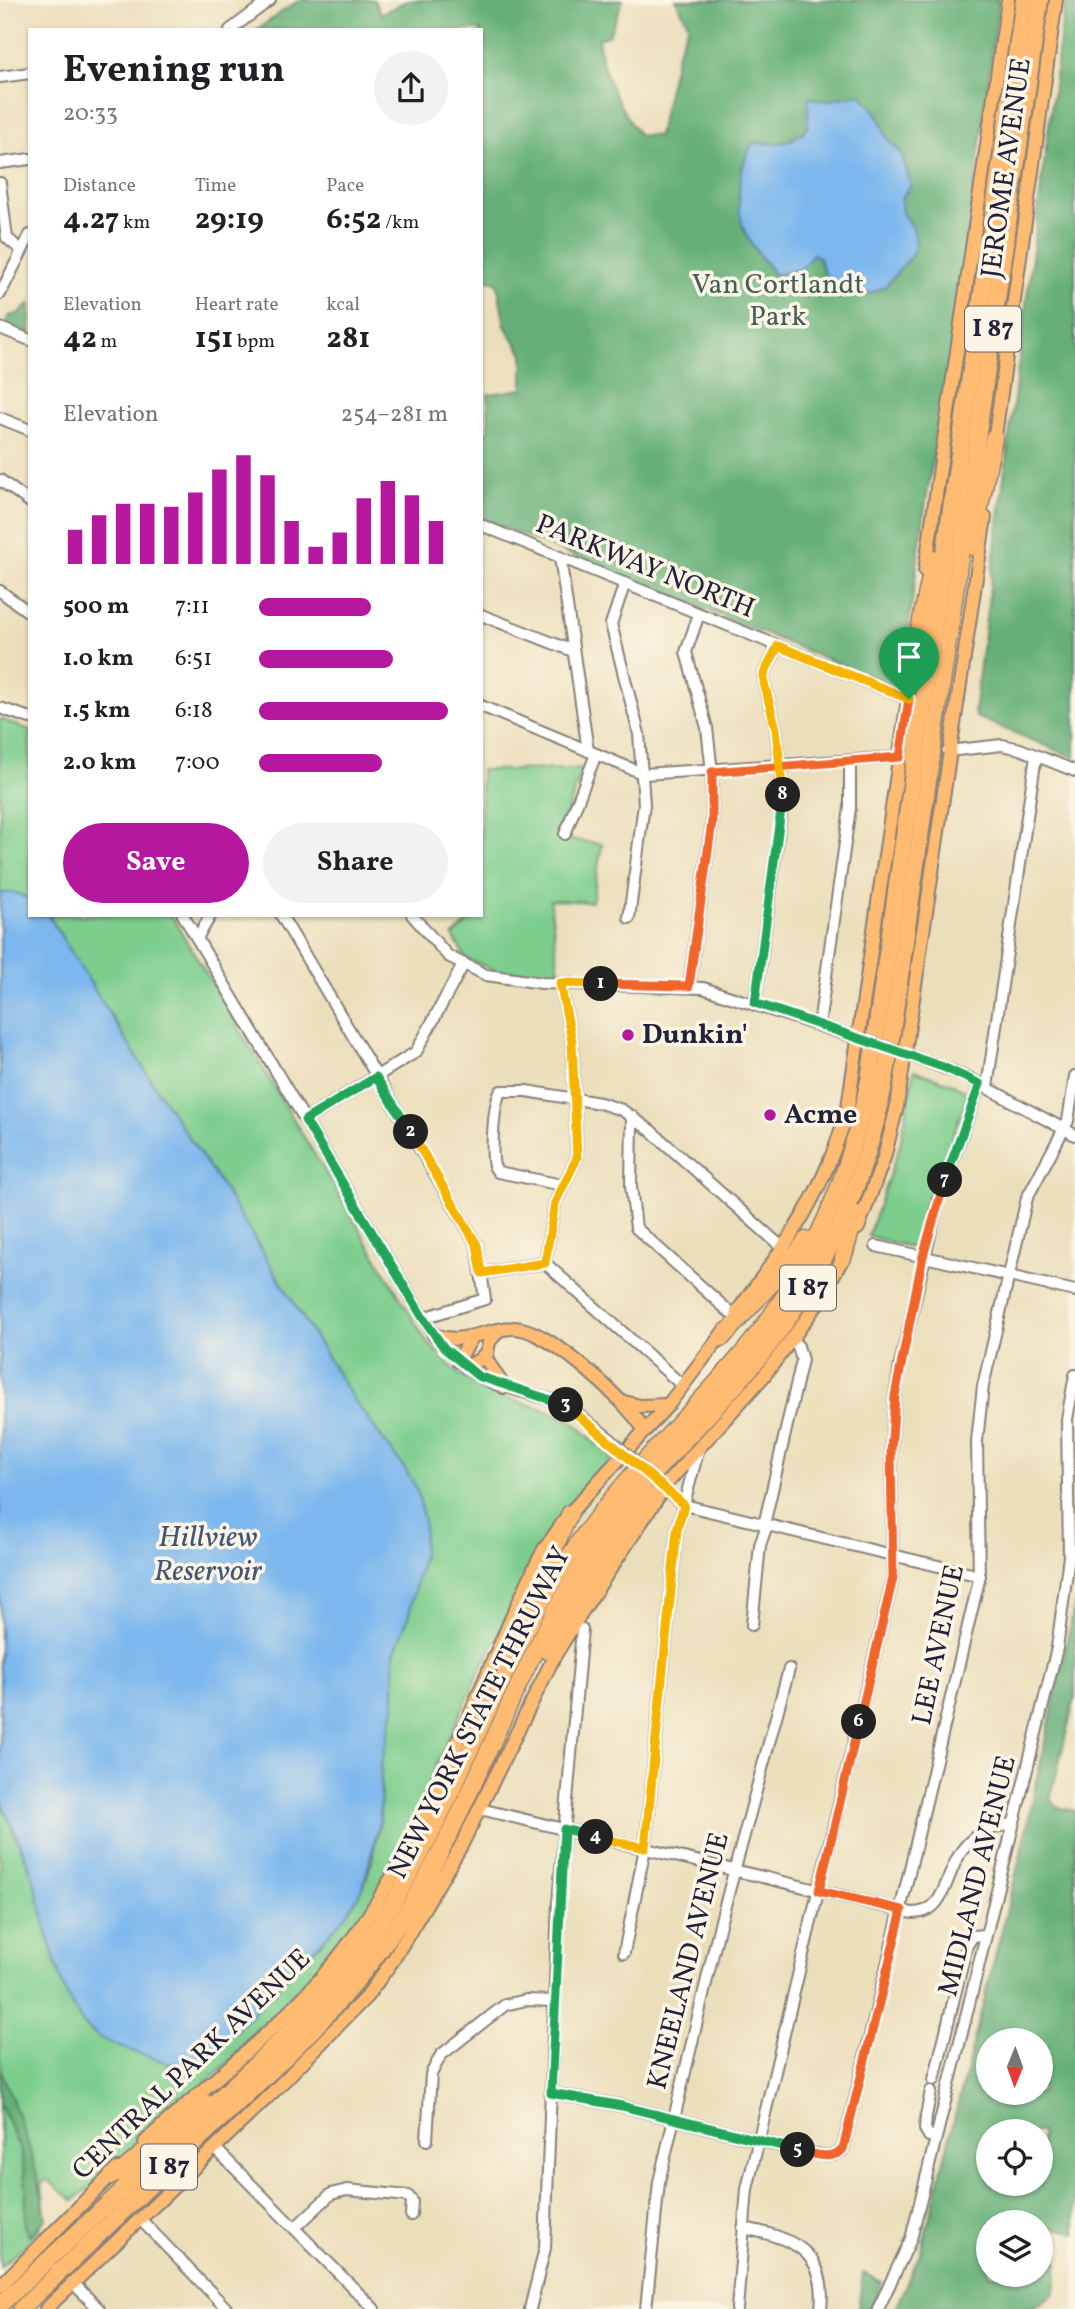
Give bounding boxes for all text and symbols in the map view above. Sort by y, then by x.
text: Evening run [63,45,285,98]
button: share [374,51,448,125]
street label: JEROME AVENUE [972,55,1042,281]
text: 20:33 [63,98,118,130]
text: Distance [63,173,136,199]
text: Time [195,173,236,199]
text: Pace [326,173,364,199]
text: 4.27 [63,199,119,241]
text: 29:19 [195,199,264,241]
text: 6:52 [326,199,381,241]
text: km [119,210,150,236]
text: /km [381,210,419,236]
park label: Van Cortlandt Park [692,266,864,337]
text: Elevation [63,292,142,318]
text: Heart rate [195,292,279,318]
text: kcal [326,292,360,318]
road number: I 87 [965,306,1021,352]
text: 42 [63,318,97,360]
text: 151 [195,318,233,360]
text: 281 [326,318,370,360]
text: m [97,329,117,355]
text: bpm [233,329,275,355]
text: Elevation [63,399,159,431]
text: 254–281 m [341,399,448,431]
street label: PARKWAY NORTH [530,505,760,629]
text: 500 m [63,591,129,623]
text: 7:11 [175,591,209,623]
pin [879,627,939,699]
icon: arrive [890,638,928,676]
text: 1.0 km [63,643,134,675]
text: 6:51 [175,643,212,675]
text: 1.5 km [63,695,130,727]
text: 6:18 [175,695,213,727]
text: 2.0 km [63,747,136,779]
text: 7:00 [175,747,220,779]
pin: 8 [766,778,800,812]
text: 8 [777,781,788,807]
button: Save [63,823,249,903]
button: Share [263,823,448,903]
pin: 1 [584,967,618,1002]
text: 1 [597,970,604,996]
place label: Dunkin' [642,1016,748,1055]
marker: Dunkin' [620,1027,636,1043]
place label: Acme [784,1096,857,1135]
marker: Acme [762,1107,778,1123]
pin: 2 [394,1114,428,1150]
text: 2 [406,1118,415,1144]
pin: 7 [928,1162,962,1198]
text: 7 [940,1166,949,1192]
road number: I 87 [780,1266,836,1310]
pin: 3 [548,1388,584,1422]
text: 3 [561,1391,570,1417]
water label: Hillview Reservoir [154,1517,263,1593]
street label: NEW YORK STATE THRUWAY [379,1540,581,1886]
street label: LEE AVENUE [903,1561,975,1729]
pin: 6 [842,1704,876,1740]
text: 6 [853,1708,864,1734]
street label: MIDLAND AVENUE [929,1752,1027,2000]
pin: 4 [578,1820,614,1854]
text: 4 [590,1823,601,1849]
street label: KNEELAND AVENUE [638,1828,740,2094]
street label: CENTRAL PARK AVENUE [64,1941,320,2189]
north arrow [976,2028,1054,2105]
map controls [976,2028,1053,2287]
button: locate [976,2119,1053,2196]
pin: 5 [780,2132,816,2168]
text: 5 [793,2136,802,2162]
road number: I 87 [141,2144,197,2190]
button: layers [976,2210,1053,2287]

